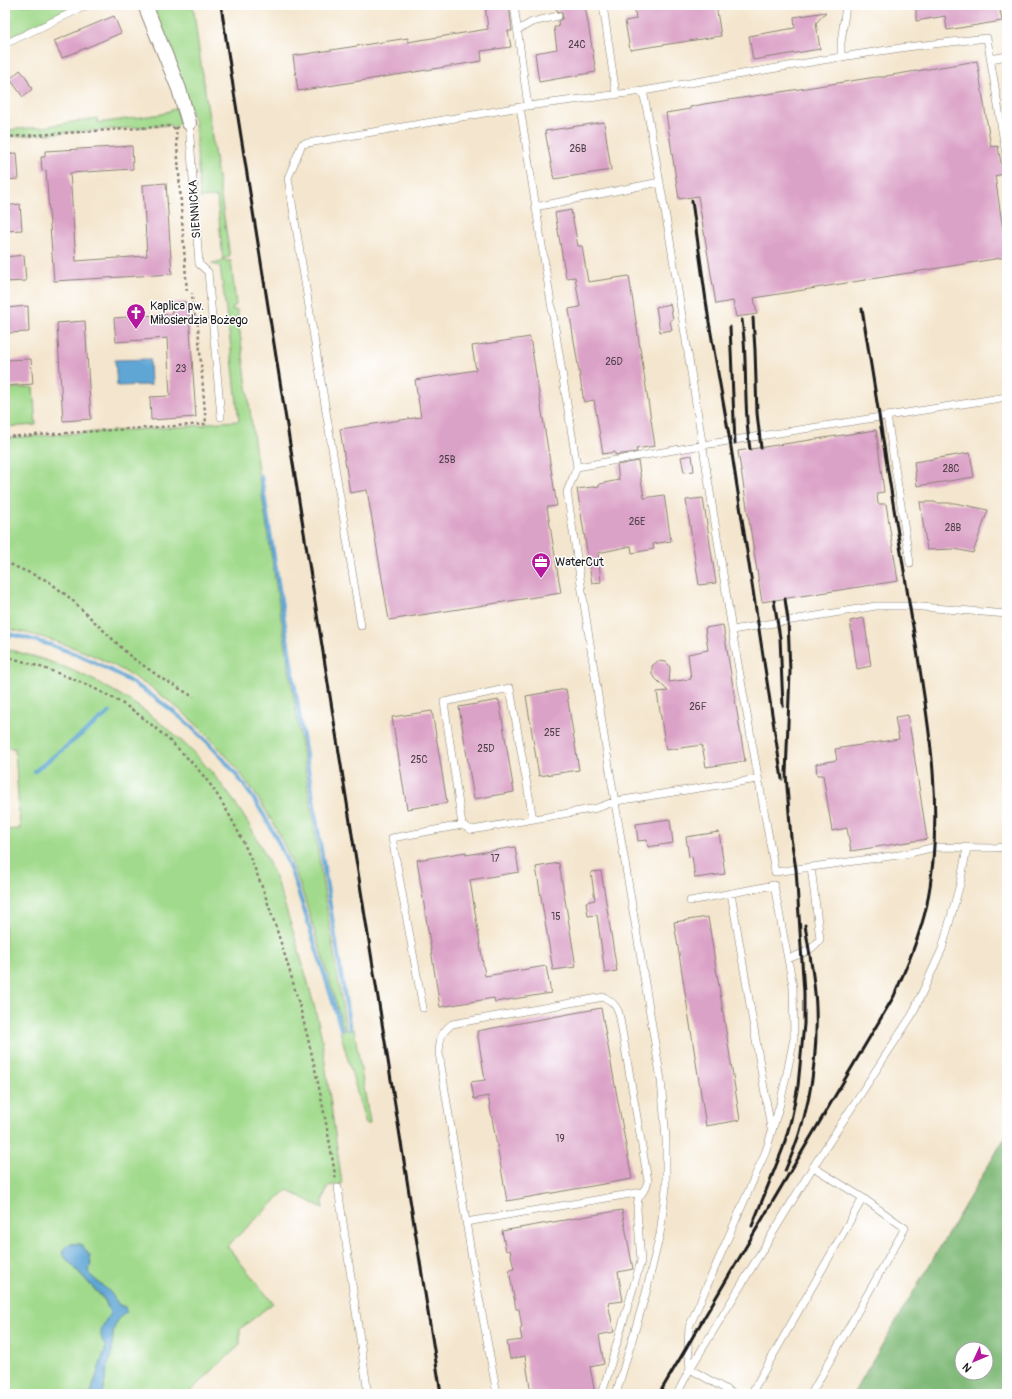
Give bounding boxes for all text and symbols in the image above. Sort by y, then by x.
house number: 24C [568,39,586,51]
house number: 26B [569,143,587,155]
street label: SIENNICKA [185,179,205,239]
place label: Kaplica pw. Miłosierdzia Bożego [150,299,249,328]
church icon: Kaplica pw. Miłosierdzia Bożego [125,302,147,330]
house number: 26D [605,356,623,368]
house number: 23 [176,363,187,375]
house number: 25B [439,454,456,466]
house number: 28C [943,463,959,475]
house number: 26E [629,516,645,528]
house number: 28B [945,522,961,534]
office icon: WaterCut [530,551,552,579]
place label: WaterCut [555,555,604,570]
house number: 26F [689,701,707,713]
house number: 25E [544,727,560,739]
house number: 25D [477,743,495,755]
house number: 25C [410,754,428,766]
house number: 17 [490,853,500,865]
house number: 15 [551,911,561,923]
house number: 19 [555,1133,565,1145]
north arrow [954,1341,994,1381]
text: N [960,1360,974,1375]

